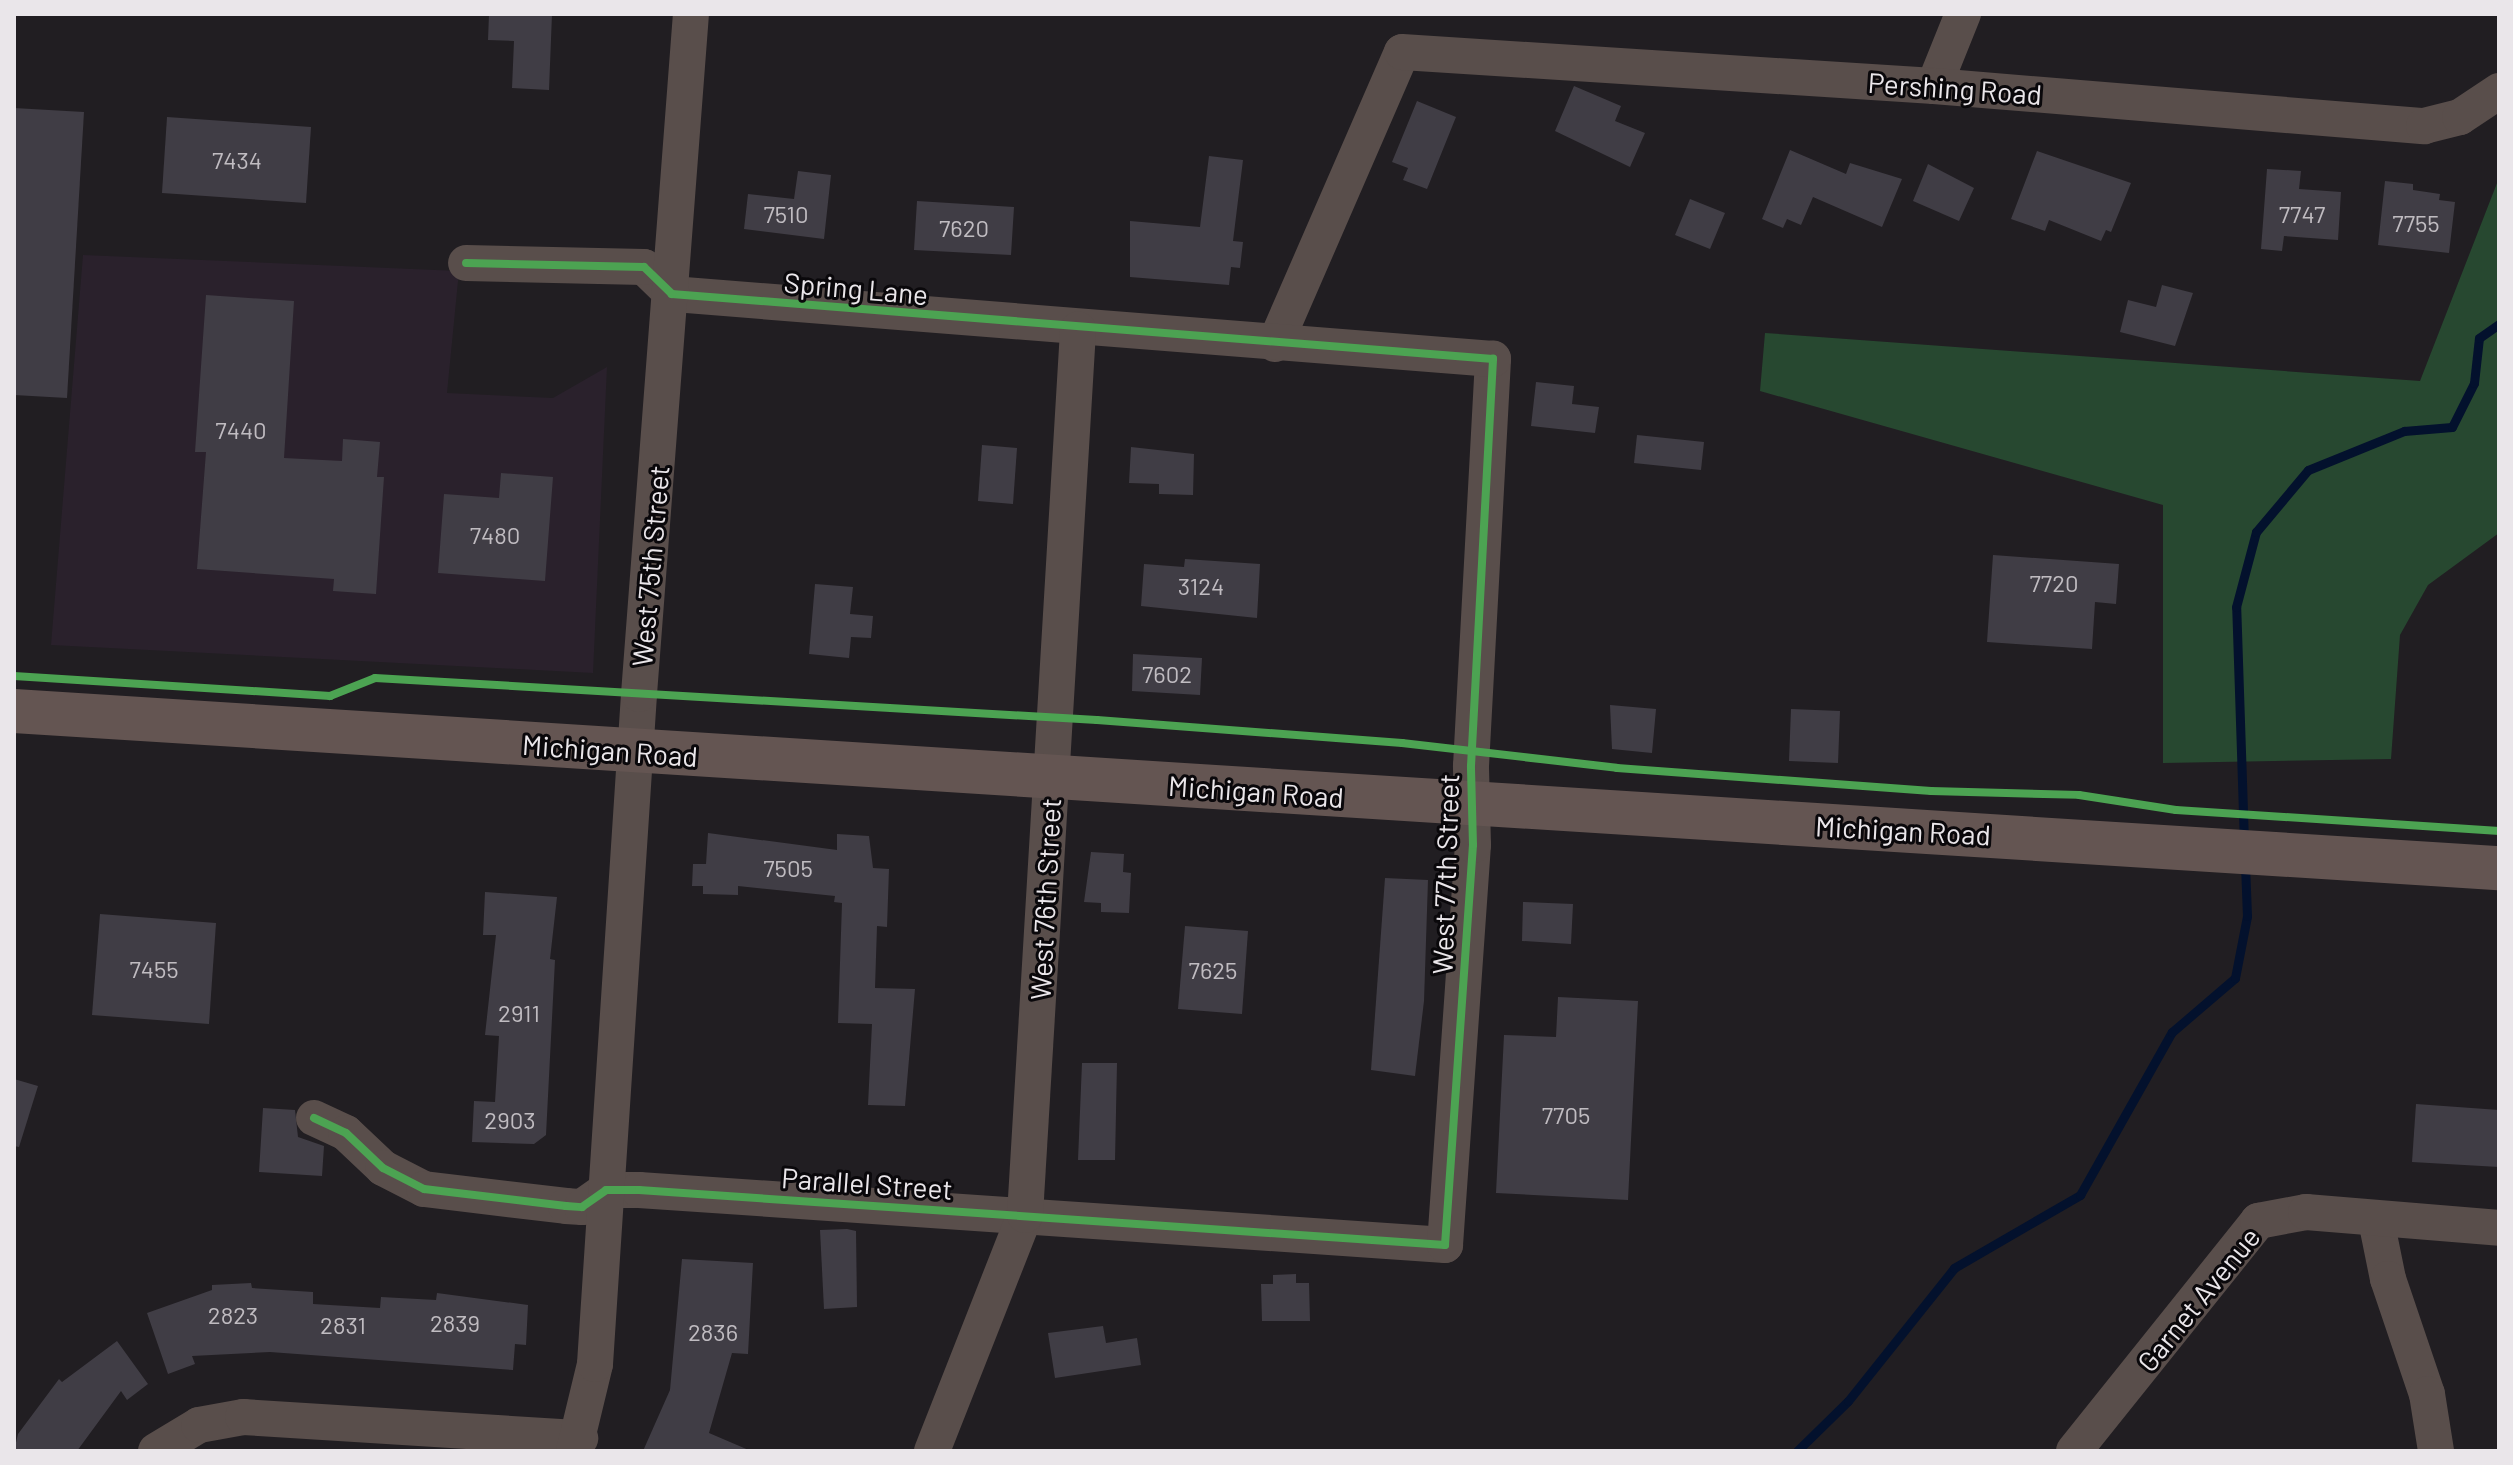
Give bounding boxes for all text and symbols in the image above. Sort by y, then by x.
street label: Pershing Road [1867,65,2043,111]
house number: 7434 [212,146,262,174]
house number: 7510 [764,200,808,228]
house number: 7747 [2279,200,2325,228]
house number: 7755 [2392,209,2440,237]
house number: 7620 [939,214,989,242]
street label: Spring Lane [782,265,930,311]
house number: 7440 [215,416,267,444]
street label: West 75th Street [624,464,676,668]
house number: 7480 [470,521,520,549]
house number: 7720 [2029,569,2079,597]
house number: 3124 [1178,572,1224,600]
house number: 7602 [1142,660,1192,688]
street label: Michigan Road [521,727,699,773]
street label: Michigan Road [1167,768,1345,814]
street label: West 77th Street [1425,773,1465,975]
street label: West 76th Street [1023,797,1067,1001]
street label: Michigan Road [1814,809,1992,851]
house number: 7505 [763,854,813,882]
house number: 7455 [129,955,179,983]
house number: 7625 [1189,956,1237,984]
house number: 2911 [498,999,540,1027]
house number: 7705 [1542,1101,1590,1129]
house number: 2903 [484,1106,536,1134]
street label: Parallel Street [780,1160,954,1206]
street label: Garnet Avenue [2130,1220,2266,1378]
house number: 2823 [208,1301,258,1329]
house number: 2839 [430,1309,480,1337]
house number: 2831 [320,1311,366,1339]
house number: 2836 [688,1318,738,1346]

